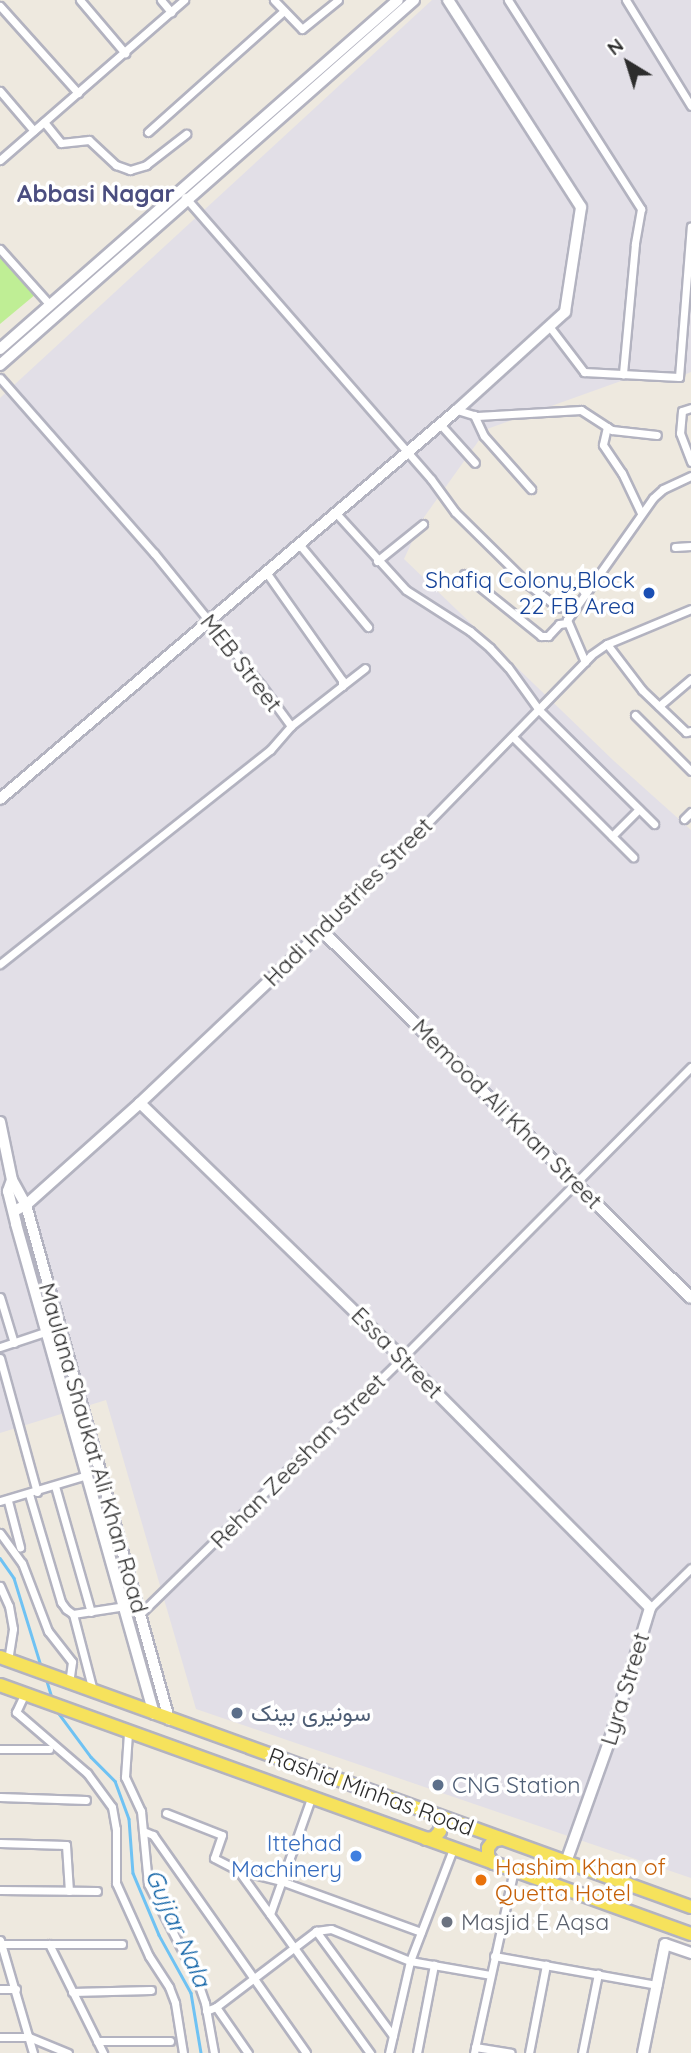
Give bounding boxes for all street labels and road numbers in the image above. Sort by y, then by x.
street label: MEB Street [194,609,288,717]
street label: Hadi Industries Street [258,812,438,992]
street label: Memood Ali Khan Street [406,1013,608,1215]
street label: Maulana Shaukat Ali Khan Road [33,1280,153,1616]
street label: Essa Street [346,1302,448,1404]
street label: Rehan Zeeshan Street [205,1368,391,1554]
street label: Lyra Street [595,1629,655,1749]
street label: Rashid Minhas Road [264,1742,478,1842]

